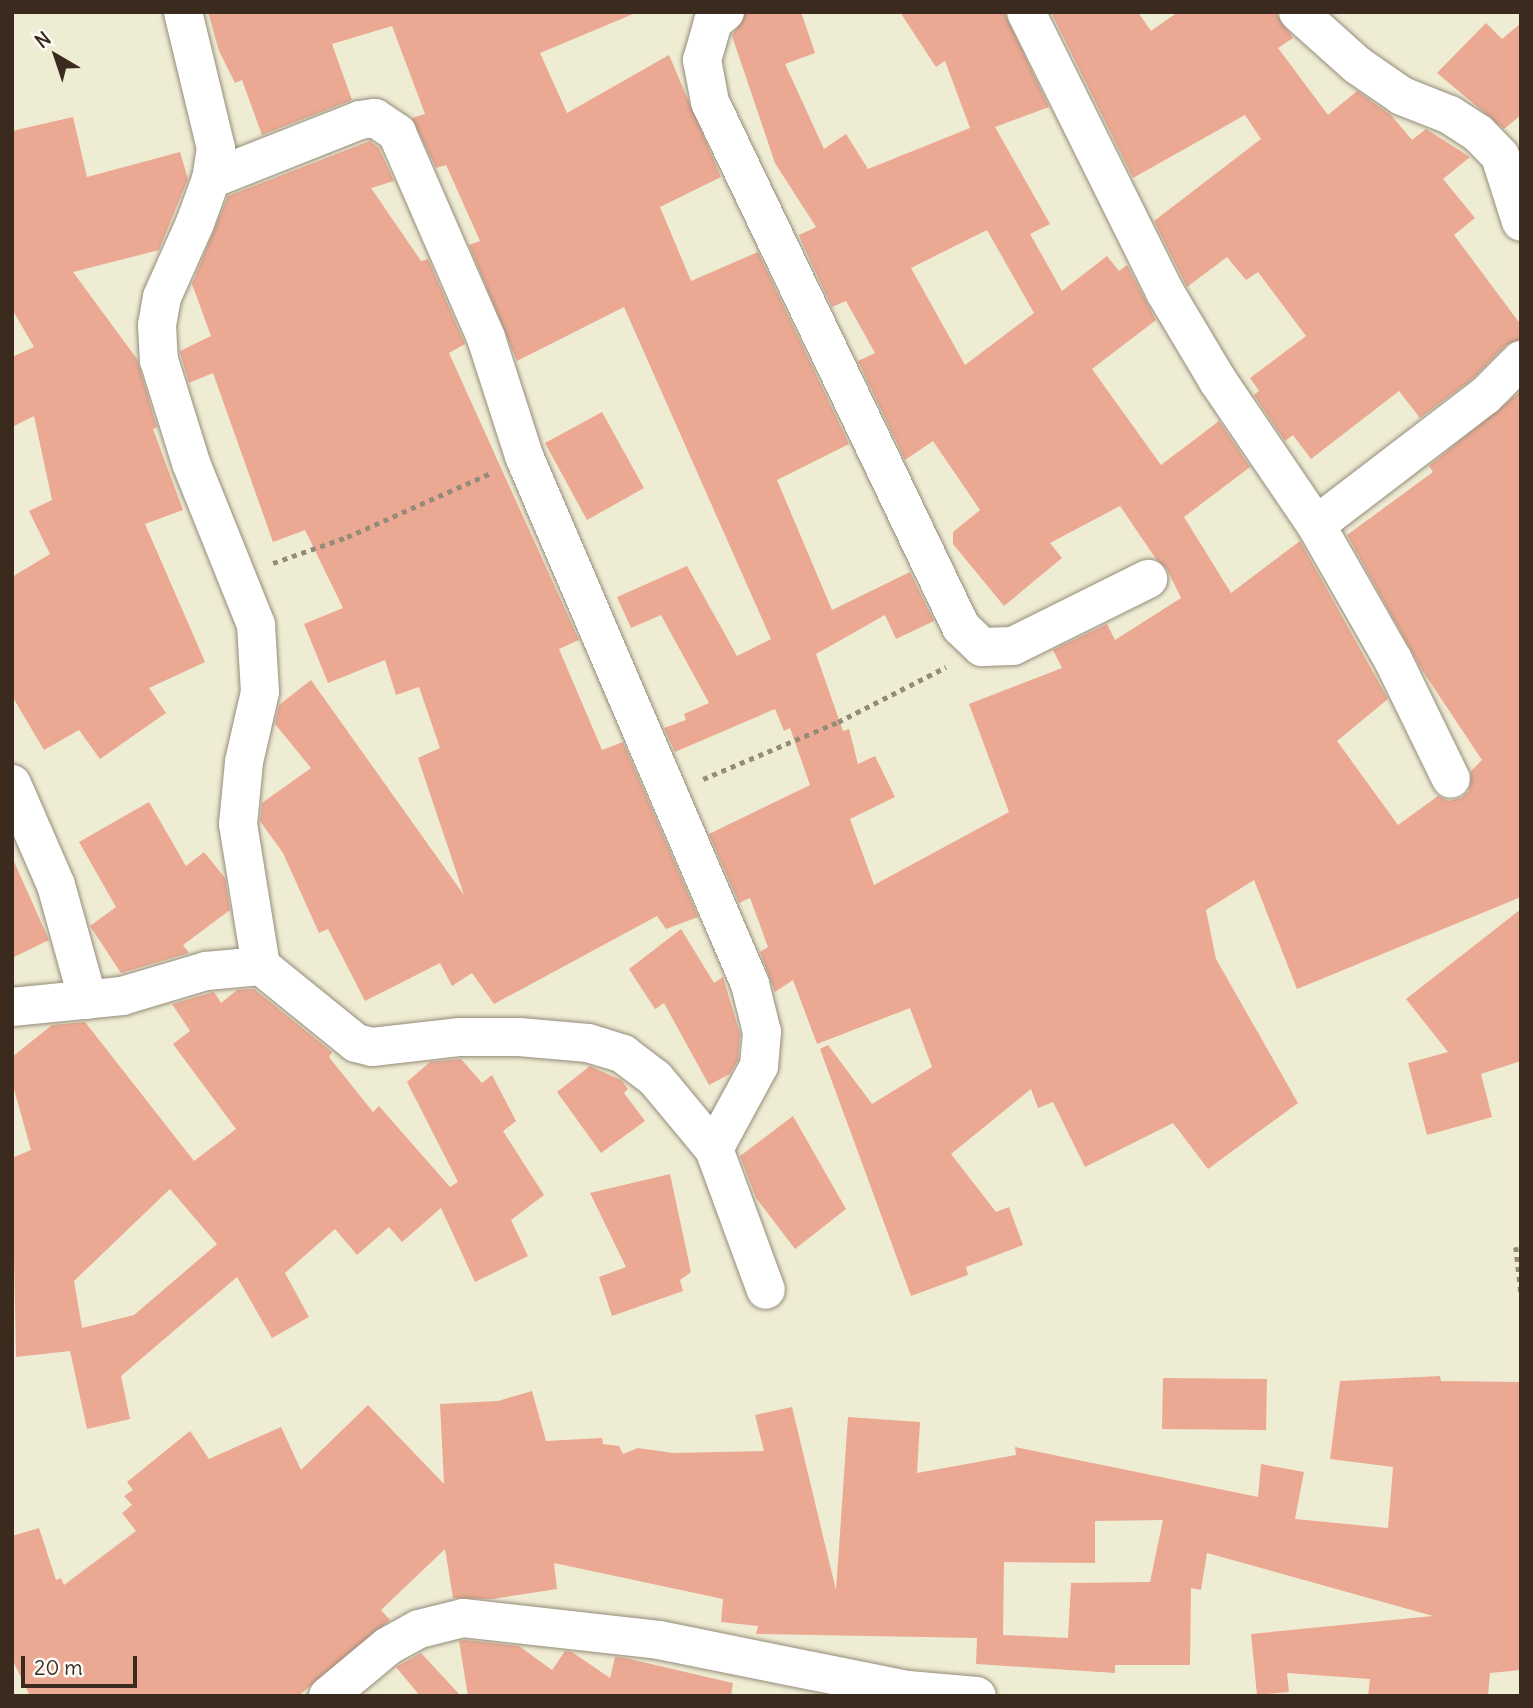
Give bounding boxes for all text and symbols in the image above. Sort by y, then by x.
north arrow [21,21,91,91]
text: N [30,26,55,53]
scale bar [24,1642,140,1686]
text: 20 m [34,1654,83,1681]

